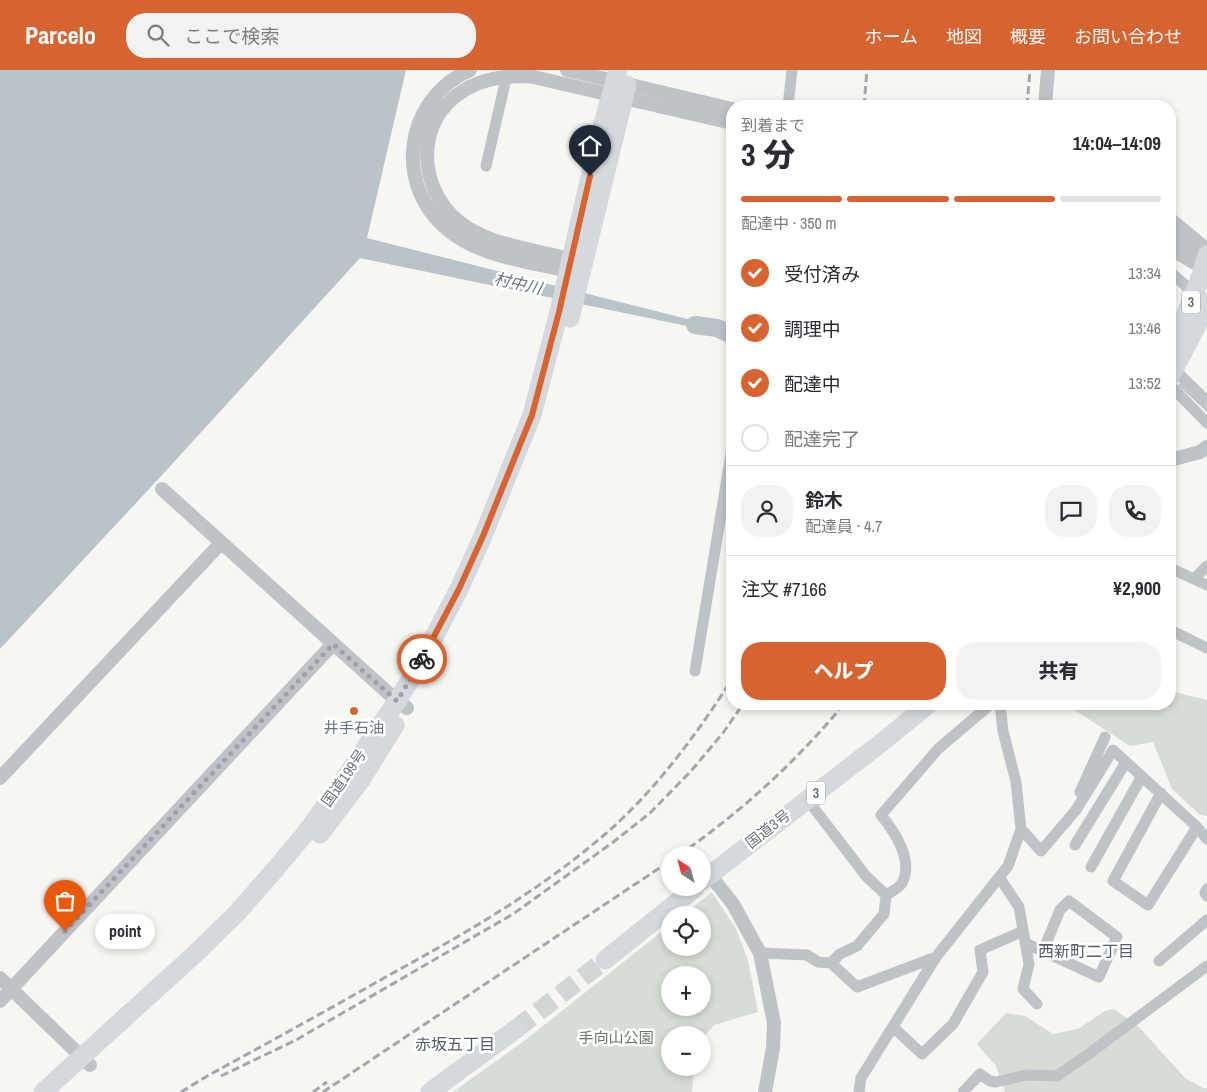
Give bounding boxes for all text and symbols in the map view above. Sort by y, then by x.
search box [126,13,476,58]
text: Parcelo [25,19,96,51]
icon: search [144,21,172,49]
text: ここで検索 [184,23,279,49]
text: ホーム [865,24,918,49]
text: 地図 [946,24,982,49]
text: 概要 [1010,24,1046,49]
text: お問い合わせ [1074,24,1182,49]
text: 到着まで [741,114,805,136]
pin [569,125,611,176]
text: 14:04–14:09 [1073,130,1161,156]
icon: home [576,132,604,160]
text: 3 分 [741,133,795,176]
text: 配達中 · 350 m [741,212,836,234]
icon: check [741,259,769,287]
text: 受付済み [784,261,860,287]
text: 13:34 [1128,262,1161,284]
water label: 村中川 [492,267,546,300]
road number: 3 [1182,290,1200,313]
icon: check [741,314,769,342]
text: 調理中 [784,316,841,342]
text: 13:46 [1128,317,1161,339]
icon: check [741,369,769,397]
text: 配達中 [784,371,841,397]
text: 13:52 [1128,372,1161,394]
text: 配達完了 [784,426,860,452]
button: person [741,485,793,537]
button: chat [1045,485,1097,537]
button: phone [1109,485,1161,537]
text: 鈴木 [805,487,843,513]
text: 配達員 · 4.7 [805,515,882,537]
text: ¥2,900 [1113,575,1161,601]
text: 注文 #7166 [741,576,827,602]
courier [397,634,447,684]
button: ヘルプ [741,642,946,700]
button: 共有 [956,642,1161,700]
icon: bike [408,645,436,673]
marker: 井手石油 [348,705,360,717]
place label: 井手石油 [324,717,384,738]
street label: 国道199号 [316,745,371,811]
road number: 3 [807,781,825,804]
street label: 国道3号 [741,804,795,853]
north arrow [661,846,711,896]
map controls [661,846,711,1076]
pin [44,880,86,931]
icon: bag [51,887,79,915]
button: locate [661,906,711,956]
callout: point [95,914,155,948]
text: point [109,920,141,942]
district label: 西新町二丁目 [1038,940,1134,962]
button: + [661,966,711,1016]
button: − [661,1026,711,1076]
park label: 手向山公園 [578,1027,654,1048]
district label: 赤坂五丁目 [415,1033,495,1055]

